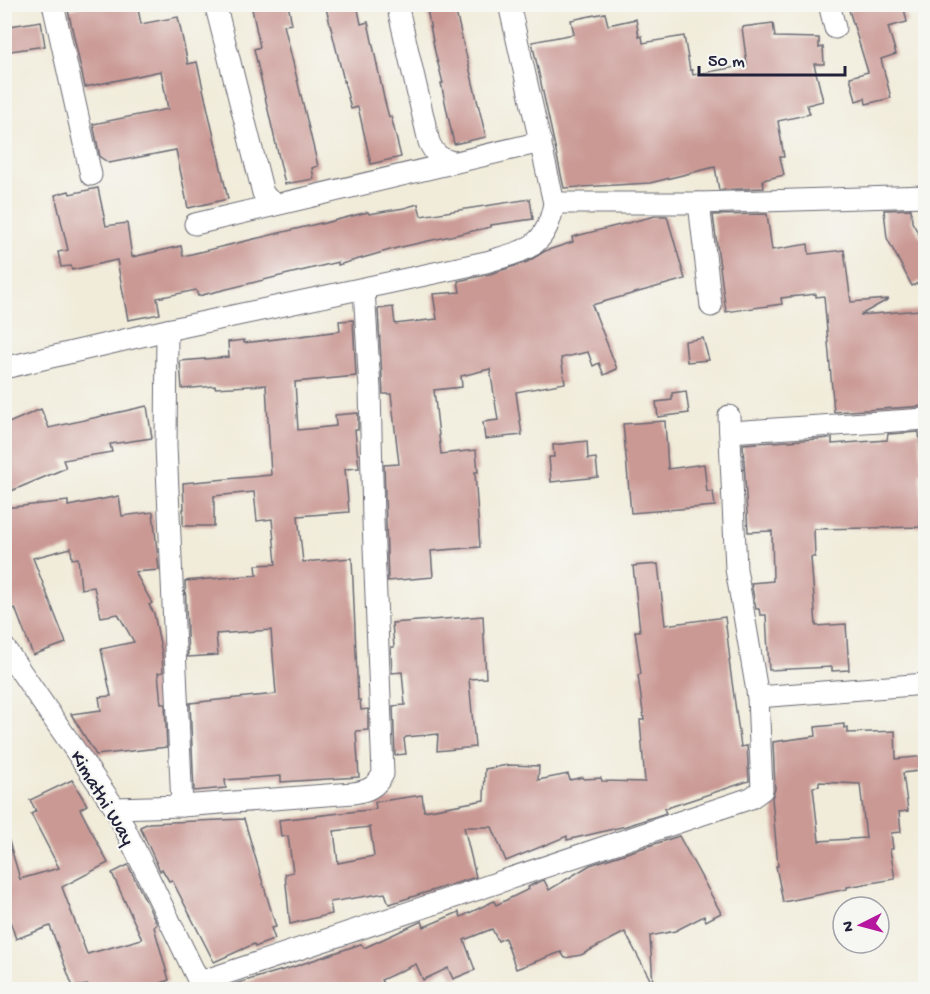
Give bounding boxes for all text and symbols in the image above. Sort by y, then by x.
scale bar [699,39,844,77]
text: 50 m [708,52,745,73]
street label: Kimathi Way [64,747,138,851]
north arrow [831,895,891,955]
text: N [840,919,860,932]

